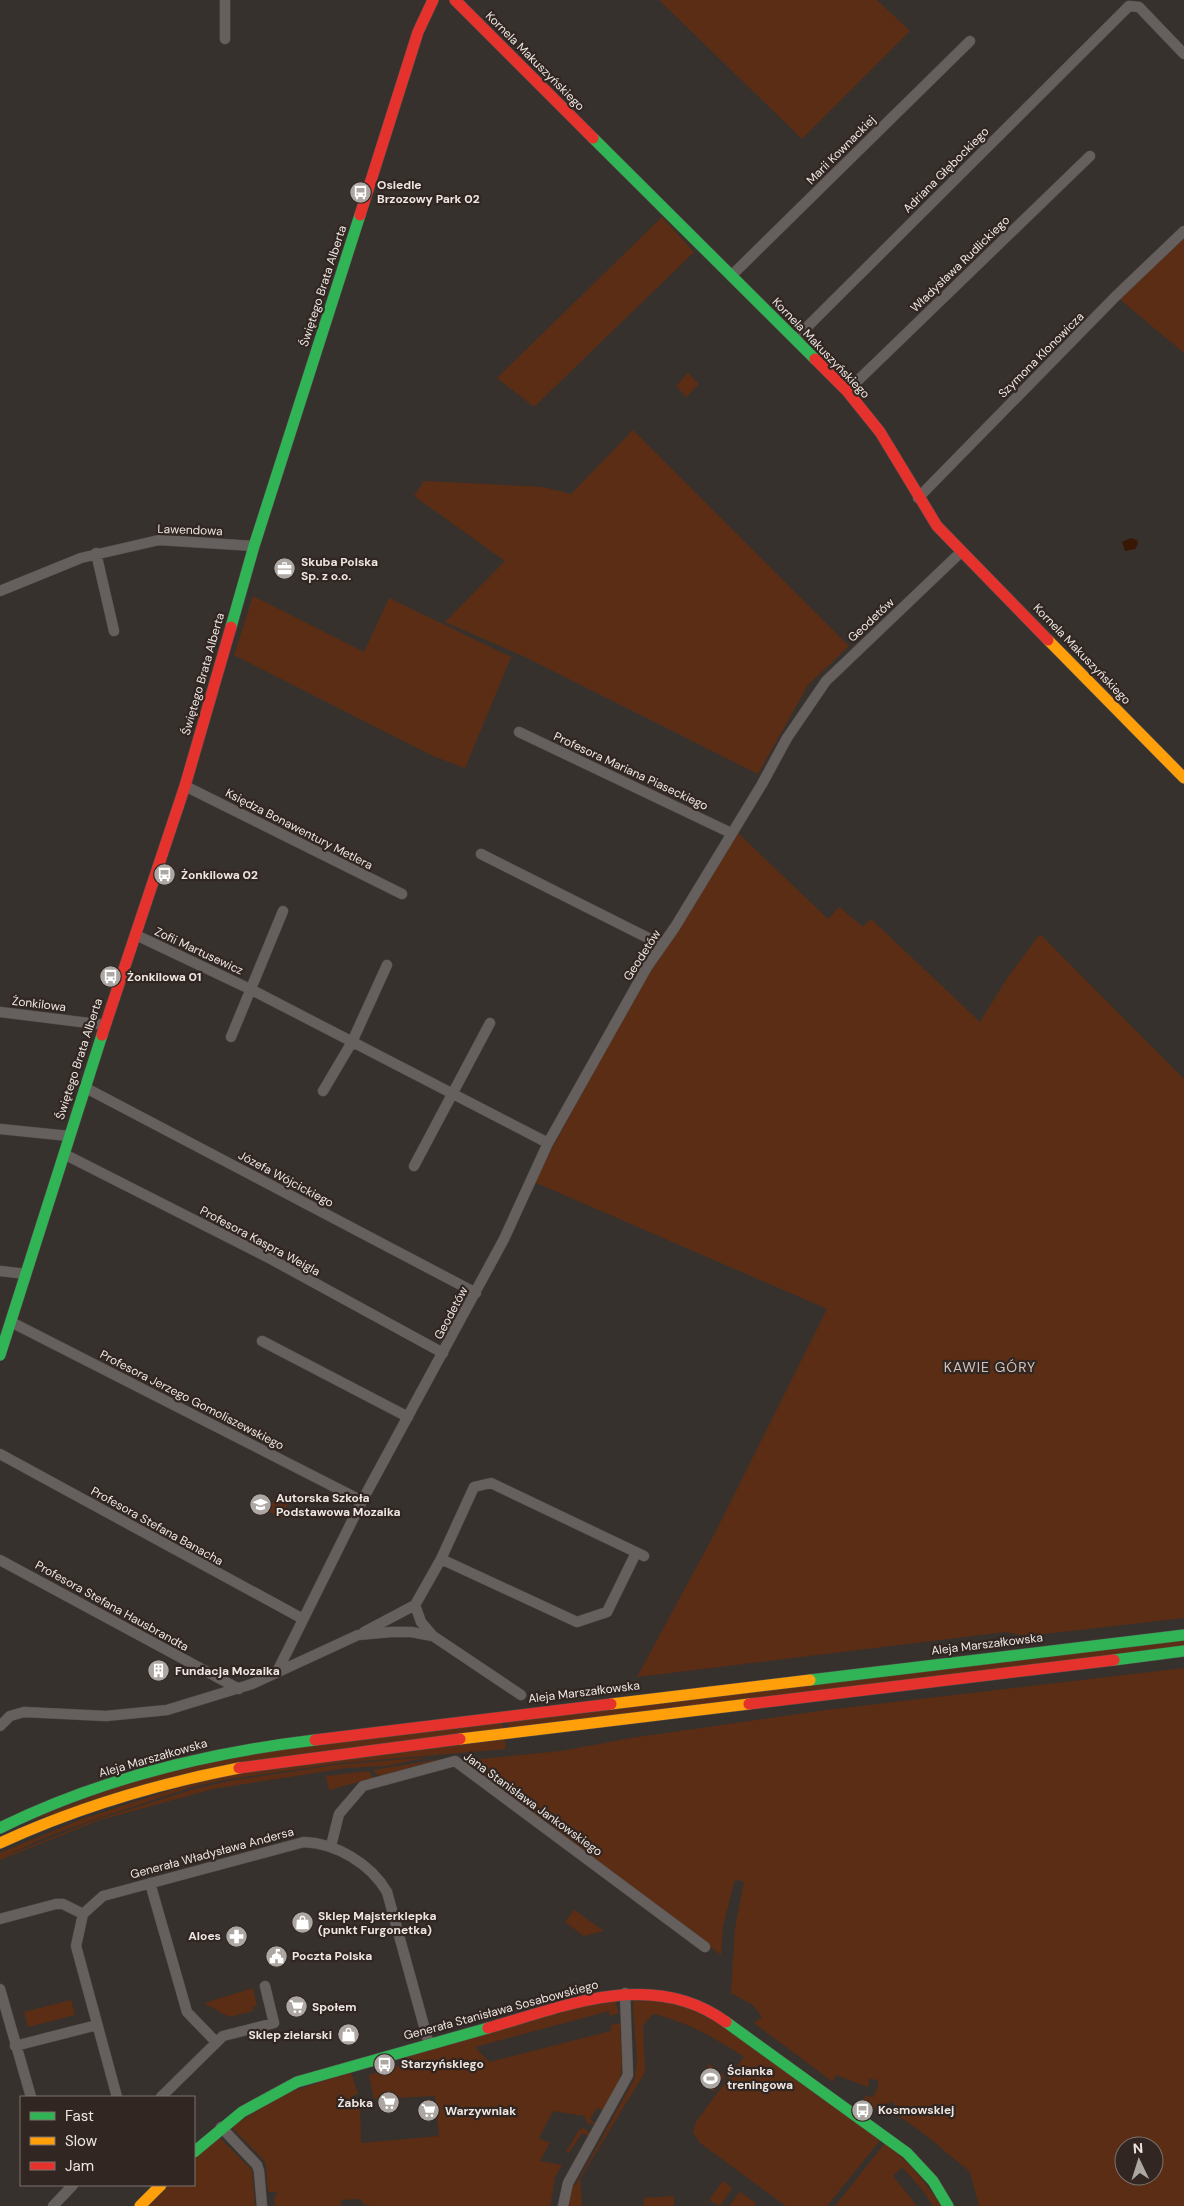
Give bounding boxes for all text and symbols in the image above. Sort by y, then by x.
street label: Kornela Makuszyńskiego [482,8,588,114]
street label: Marii Kownackiej [803,112,879,188]
street label: Adriana Głębockiego [900,124,992,216]
place label: Osiedle Brzozowy Park 02 [377,177,480,207]
bus stop icon: Osiedle Brzozowy Park 02 [349,180,373,204]
street label: Władysława Rudlickiego [907,212,1013,316]
street label: Świętego Brata Alberta [296,223,350,349]
street label: Kornela Makuszyńskiego [769,294,873,402]
street label: Szymona Klonowicza [995,309,1087,401]
street label: Lawendowa [157,521,223,539]
place label: Skuba Polska Sp. z o.o. [301,554,378,584]
office icon: Skuba Polska Sp. z o.o. [273,557,297,581]
street label: Geodetów [844,594,898,646]
street label: Kornela Makuszyńskiego [1030,600,1134,708]
street label: Świętego Brata Alberta [178,611,228,737]
street label: Profesora Mariana Piaseckiego [551,728,711,814]
street label: Księdza Bonawentury Metlera [223,785,375,873]
bus stop icon: Żonkilowa 02 [153,863,177,887]
place label: Żonkilowa 02 [181,867,258,883]
street label: Zofii Martusewicz [152,923,246,979]
street label: Geodetów [620,926,664,984]
bus stop icon: Żonkilowa 01 [99,965,123,989]
place label: Żonkilowa 01 [127,969,201,985]
street label: Żonkilowa [11,993,67,1015]
street label: Świętego Brata Alberta [52,996,106,1122]
street label: Józefa Wójcickiego [235,1147,337,1211]
street label: Profesora Kaspra Weigla [197,1203,323,1279]
street label: Geodetów [430,1284,472,1342]
street label: Profesora Jerzego Gomoliszewskiego [97,1346,287,1454]
district label: KAWIE GÓRY [944,1358,1036,1376]
street label: Profesora Stefana Banacha [88,1483,226,1569]
place label: Autorska Szkoła Podstawowa Mozaika [276,1490,401,1520]
school or university icon: Autorska Szkoła Podstawowa Mozaika [248,1493,272,1517]
street label: Profesora Stefana Hausbrandta [32,1557,192,1655]
street label: Aleja Marszałkowska [930,1629,1044,1659]
building icon: Fundacja Mozaika [147,1659,171,1683]
place label: Fundacja Mozaika [175,1663,280,1679]
street label: Aleja Marszałkowska [527,1677,641,1707]
street label: Aleja Marszałkowska [97,1735,209,1781]
street label: Jana Stanisława Jankowskiego [460,1748,606,1860]
street label: Generała Władysława Andersa [128,1823,296,1883]
place label: Sklep Majsterklepka (punkt Furgonetka) [318,1908,437,1938]
shop icon: Sklep Majsterklepka (punkt Furgonetka) [290,1911,314,1935]
pharmacy icon: Aloes [225,1924,249,1948]
place label: Aloes [188,1928,221,1944]
public building icon: Poczta Polska [264,1944,288,1968]
place label: Poczta Polska [292,1948,372,1964]
street label: Generała Stanisława Sosabowskiego [402,1976,600,2044]
supermarket icon: Społem [284,1995,308,2019]
place label: Społem [312,1999,356,2015]
shop icon: Sklep zielarski [336,2023,360,2047]
place label: Sklep zielarski [249,2027,332,2043]
bus stop icon: Starzyńskiego [373,2052,397,2076]
place label: Starzyńskiego [401,2056,484,2072]
place label: Ścianka treningowa [727,2063,793,2093]
sports icon: Ścianka treningowa [699,2066,723,2090]
supermarket icon: Żabka [377,2091,401,2115]
place label: Żabka [337,2095,373,2111]
legend [20,2096,195,2186]
bus stop icon: Kosmowskiej [850,2098,874,2122]
supermarket icon: Warzywniak [417,2099,441,2123]
place label: Kosmowskiej [878,2102,954,2118]
place label: Warzywniak [445,2103,516,2119]
text: Fast [65,2106,94,2126]
text: Slow [65,2131,98,2151]
north arrow [1114,2136,1164,2186]
text: N [1132,2139,1144,2157]
text: Jam [65,2156,94,2176]

